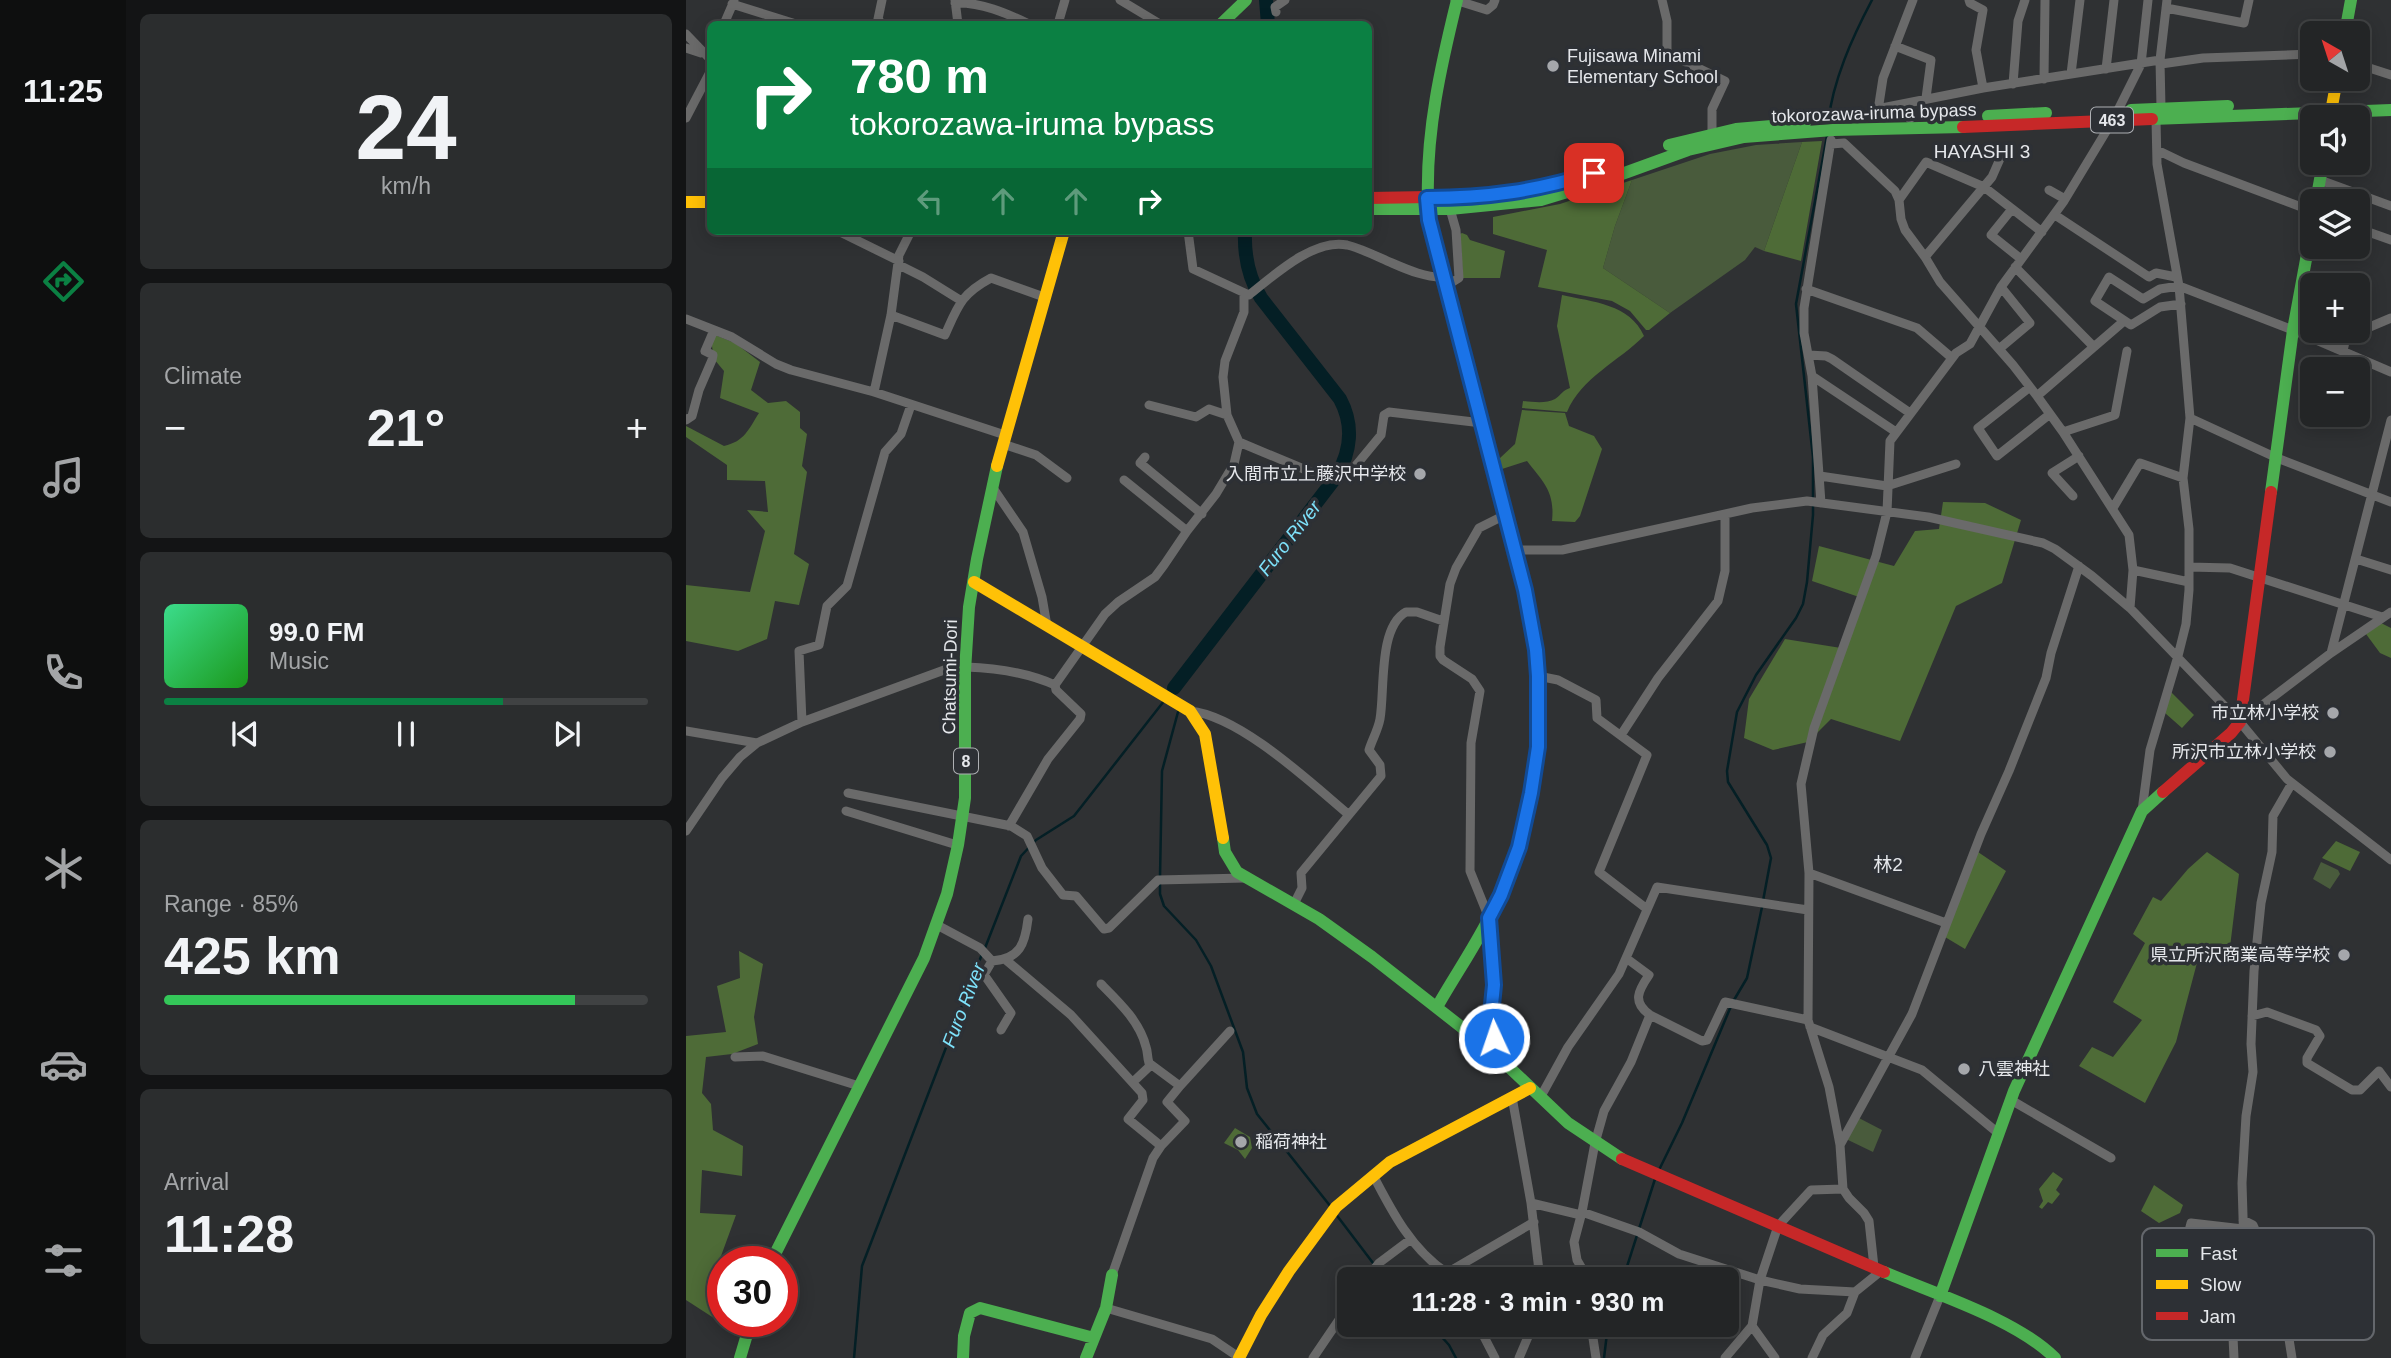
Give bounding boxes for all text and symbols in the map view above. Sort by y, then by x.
north arrow [2300,21,2370,91]
map controls [2300,21,2370,427]
place label: Fujisawa Minami Elementary School [1567,46,1718,87]
icon: right [735,49,826,140]
text: 780 m [850,49,989,103]
marker: Fujisawa Minami Elementary School [1545,58,1561,74]
text: 11:25 [23,73,103,109]
text: 24 [355,77,457,178]
street label: tokorozawa-iruma bypass [1771,99,1977,127]
button: sound [2300,105,2370,175]
text: tokorozawa-iruma bypass [850,106,1215,142]
road number: 463 [2091,108,2133,132]
district label: HAYASHI 3 [1934,141,2030,162]
pin [1564,143,1624,203]
icon: arrive [1575,154,1613,192]
text: km/h [381,173,431,199]
icon: left [911,182,949,220]
icon: ahead [984,182,1022,220]
icon: ahead [1057,182,1095,220]
icon: right [1130,182,1168,220]
button: layers [2300,189,2370,259]
icon: directions [39,257,88,306]
button: + [2300,273,2370,343]
button: − [2300,357,2370,427]
text: Climate [164,363,242,389]
text: 21° [367,399,445,457]
text: − [164,407,186,449]
text: + [626,407,648,449]
icon: music [39,453,88,502]
place label: 入間市立上藤沢中学校 [1226,464,1406,484]
marker: 入間市立上藤沢中学校 [1412,466,1428,482]
water label: Furo River [1254,496,1325,580]
text: 99.0 FM [269,617,364,647]
street label: Chatsumi-Dori [939,619,961,735]
icon: phone [39,648,88,697]
text: Music [269,648,329,674]
place label: 市立林小学校 [2211,703,2319,723]
marker: 市立林小学校 [2325,705,2341,721]
icon: previous [226,715,264,753]
icon: pause [387,715,425,753]
icon: next [548,715,586,753]
place label: 所沢市立林小学校 [2172,742,2316,762]
marker: 所沢市立林小学校 [2322,744,2338,760]
road number: 8 [954,748,978,774]
icon: climate [39,844,88,893]
district label: 林2 [1873,854,1903,875]
text: Range · 85% [164,891,298,917]
text: 425 km [164,927,340,985]
place label: 県立所沢商業高等学校 [2150,945,2330,965]
marker: 県立所沢商業高等学校 [2336,947,2352,963]
water label: Furo River [938,959,989,1050]
position arrow [1457,1001,1531,1075]
icon: car [39,1040,88,1089]
place label: 八雲神社 [1978,1059,2050,1079]
marker: 八雲神社 [1956,1061,1972,1077]
place label: 稲荷神社 [1255,1132,1327,1152]
marker: 稲荷神社 [1233,1134,1249,1150]
text: Arrival [164,1169,229,1195]
text: 11:28 [164,1205,294,1263]
legend [2142,1228,2374,1340]
icon: filters [39,1236,88,1285]
text: Fast [2200,1243,2238,1264]
speed limit sign: 30 [707,1246,798,1337]
text: Slow [2200,1274,2241,1295]
text: 11:28 · 3 min · 930 m [1412,1287,1664,1317]
text: Jam [2200,1306,2236,1327]

